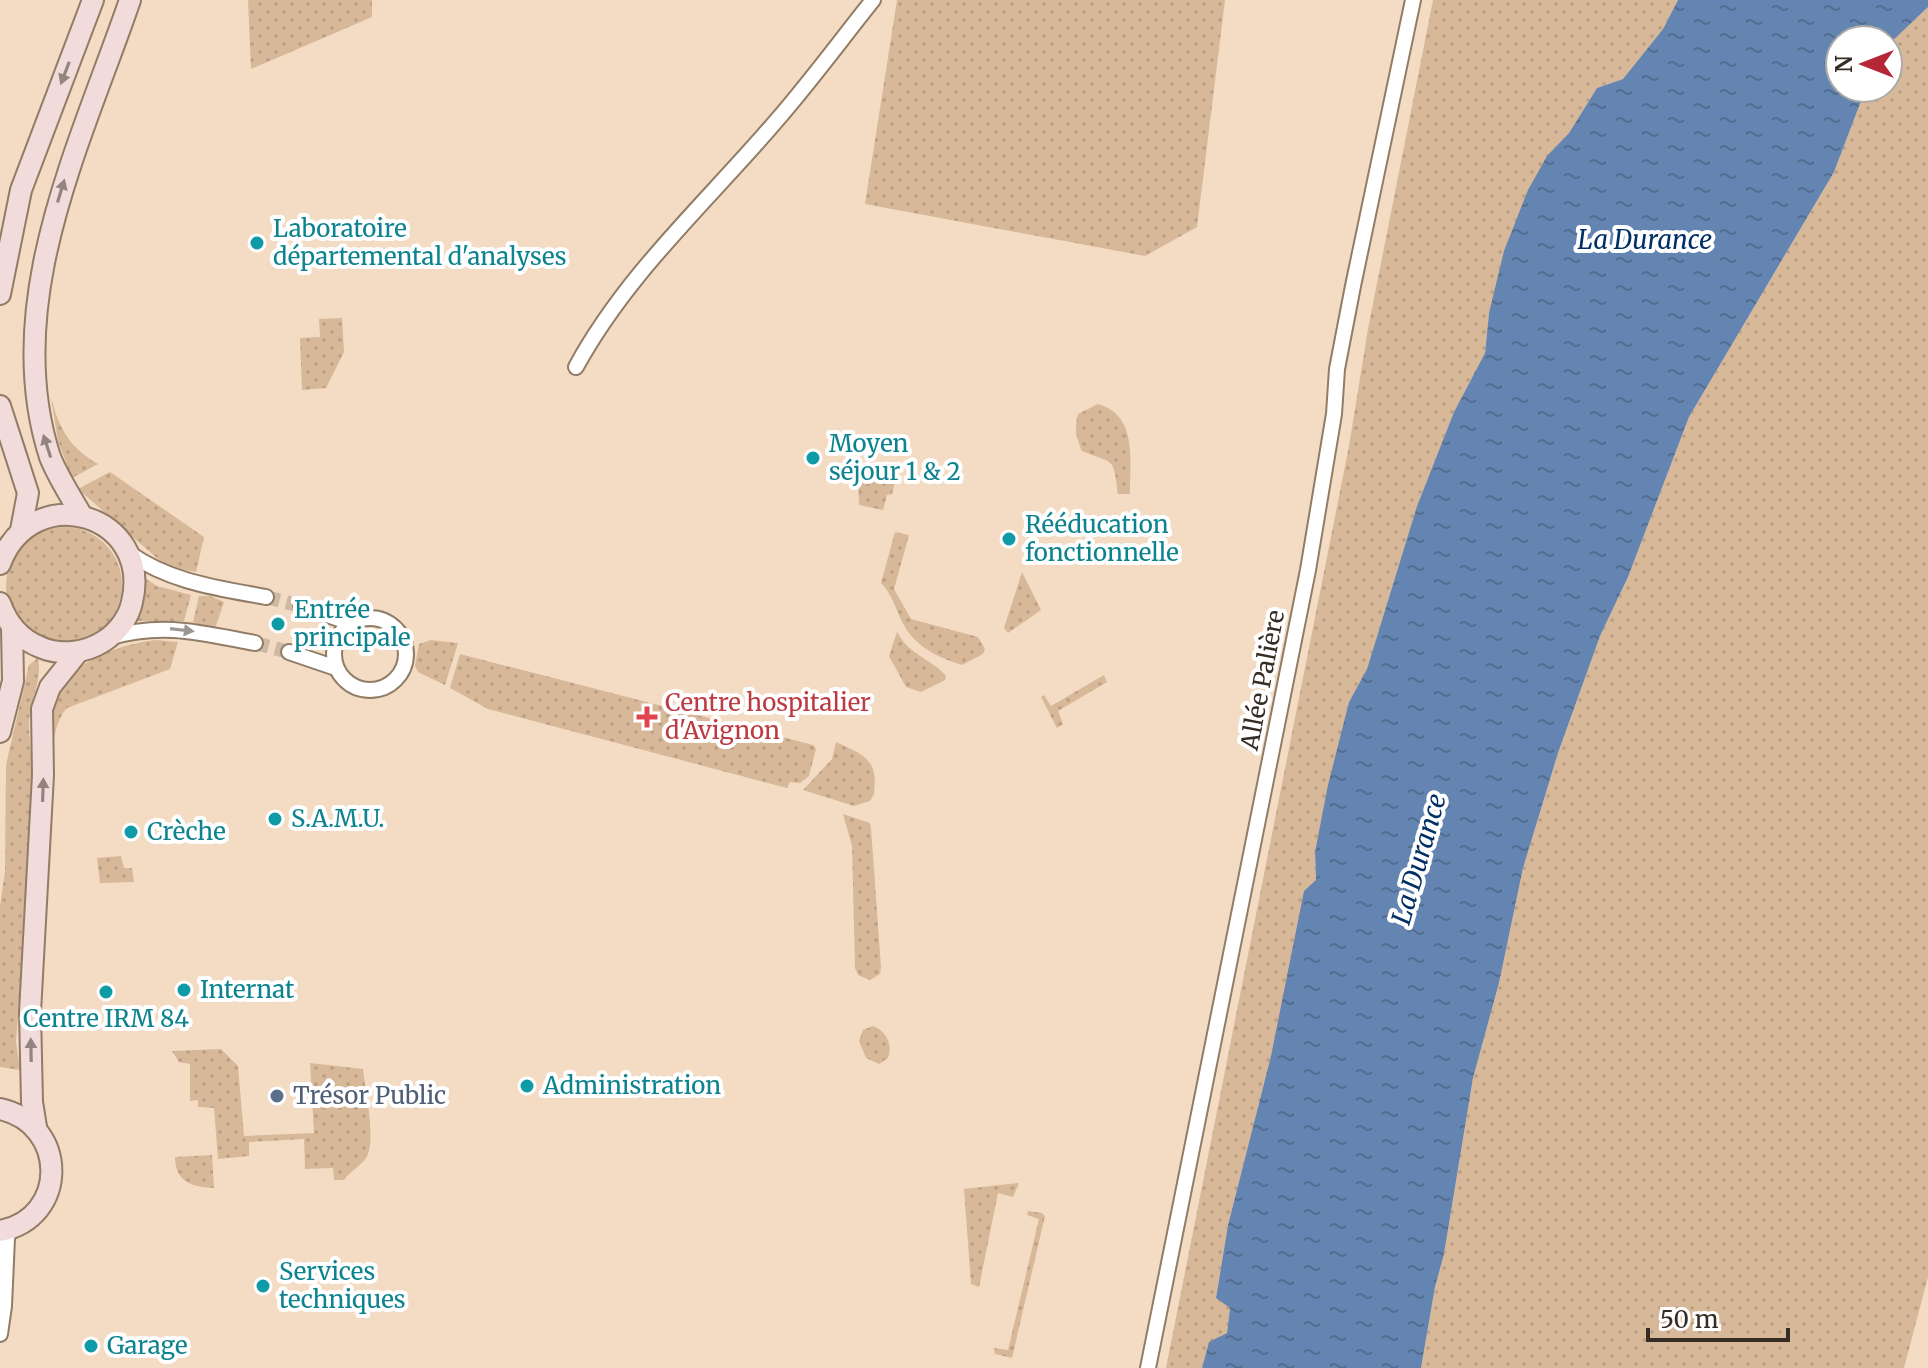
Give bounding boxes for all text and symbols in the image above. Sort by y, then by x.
north arrow [1824,24,1904,104]
text: N [1830,55,1858,73]
one-way arrow [58,61,71,85]
one-way arrow [55,179,68,203]
place label: Laboratoire départemental d'analyses [273,213,566,272]
water label: La Durance [1578,223,1712,256]
marker: Laboratoire départemental d'analyses [248,234,266,252]
place label: Moyen séjour 1 & 2 [829,428,961,487]
one-way arrow [40,434,53,458]
marker: Moyen séjour 1 & 2 [804,449,822,467]
place label: Rééducation fonctionnelle [1025,509,1179,568]
marker: Rééducation fonctionnelle [1000,530,1018,548]
place label: Entrée principale [294,594,411,653]
street label: Allée Palière [1234,607,1291,753]
marker: Entrée principale [269,615,287,633]
one-way arrow [170,624,195,637]
place label: Centre hospitalier d'Avignon [665,687,871,746]
marker: Centre hospitalier d'Avignon [636,706,658,728]
one-way arrow [36,777,49,802]
water label: La Durance [1384,790,1453,928]
place label: S.A.M.U. [291,803,384,834]
marker: S.A.M.U. [266,810,284,828]
place label: Crèche [147,816,226,847]
marker: Crèche [122,823,140,841]
place label: Internat [200,974,295,1005]
marker: Internat [175,981,193,999]
marker: Centre IRM 84 [97,983,115,1001]
place label: Centre IRM 84 [23,1003,189,1034]
one-way arrow [24,1037,37,1062]
place label: Administration [542,1070,721,1101]
marker: Administration [518,1077,536,1095]
place label: Trésor Public [293,1080,446,1111]
marker: Trésor Public [268,1087,286,1105]
place label: Services techniques [279,1256,406,1315]
marker: Services techniques [254,1277,272,1295]
scale bar [1648,1292,1788,1342]
text: 50 m [1660,1304,1719,1335]
place label: Garage [107,1330,187,1361]
marker: Garage [82,1337,100,1355]

